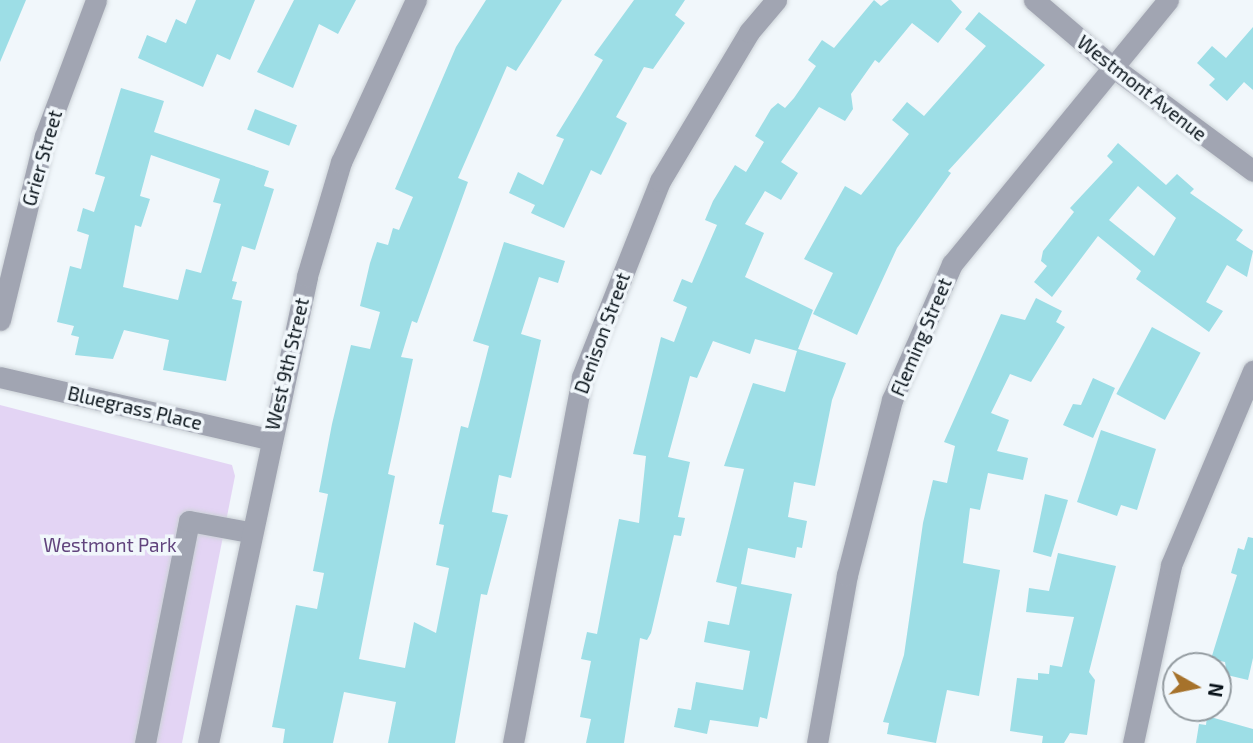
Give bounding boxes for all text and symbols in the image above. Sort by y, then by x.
street label: Westmont Avenue [1073,30,1211,146]
street label: Grier Street [17,107,67,209]
street label: Denison Street [570,269,634,397]
street label: Fleming Street [886,274,956,400]
street label: West 9th Street [261,296,313,432]
street label: Bluegrass Place [66,381,204,435]
park label: Westmont Park [43,534,177,556]
north arrow [1162,652,1232,722]
text: N [1204,681,1229,699]

